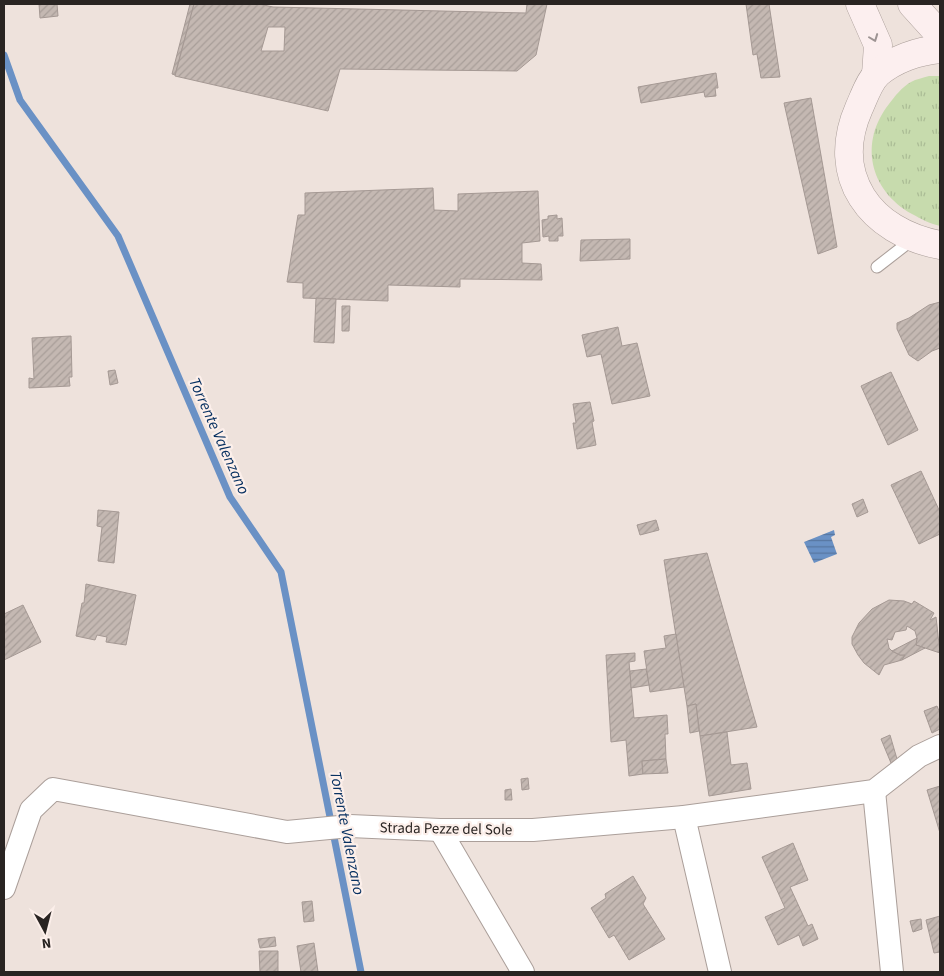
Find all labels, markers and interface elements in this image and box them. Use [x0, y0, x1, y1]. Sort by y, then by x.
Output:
one-way arrow [868, 33, 879, 42]
water label: Torrente Valenzano [183, 374, 255, 498]
water label: Torrente Valenzano [324, 769, 370, 897]
street label: Strada Pezze del Sole [380, 817, 512, 841]
north arrow [20, 906, 70, 956]
text: N [41, 932, 52, 953]

